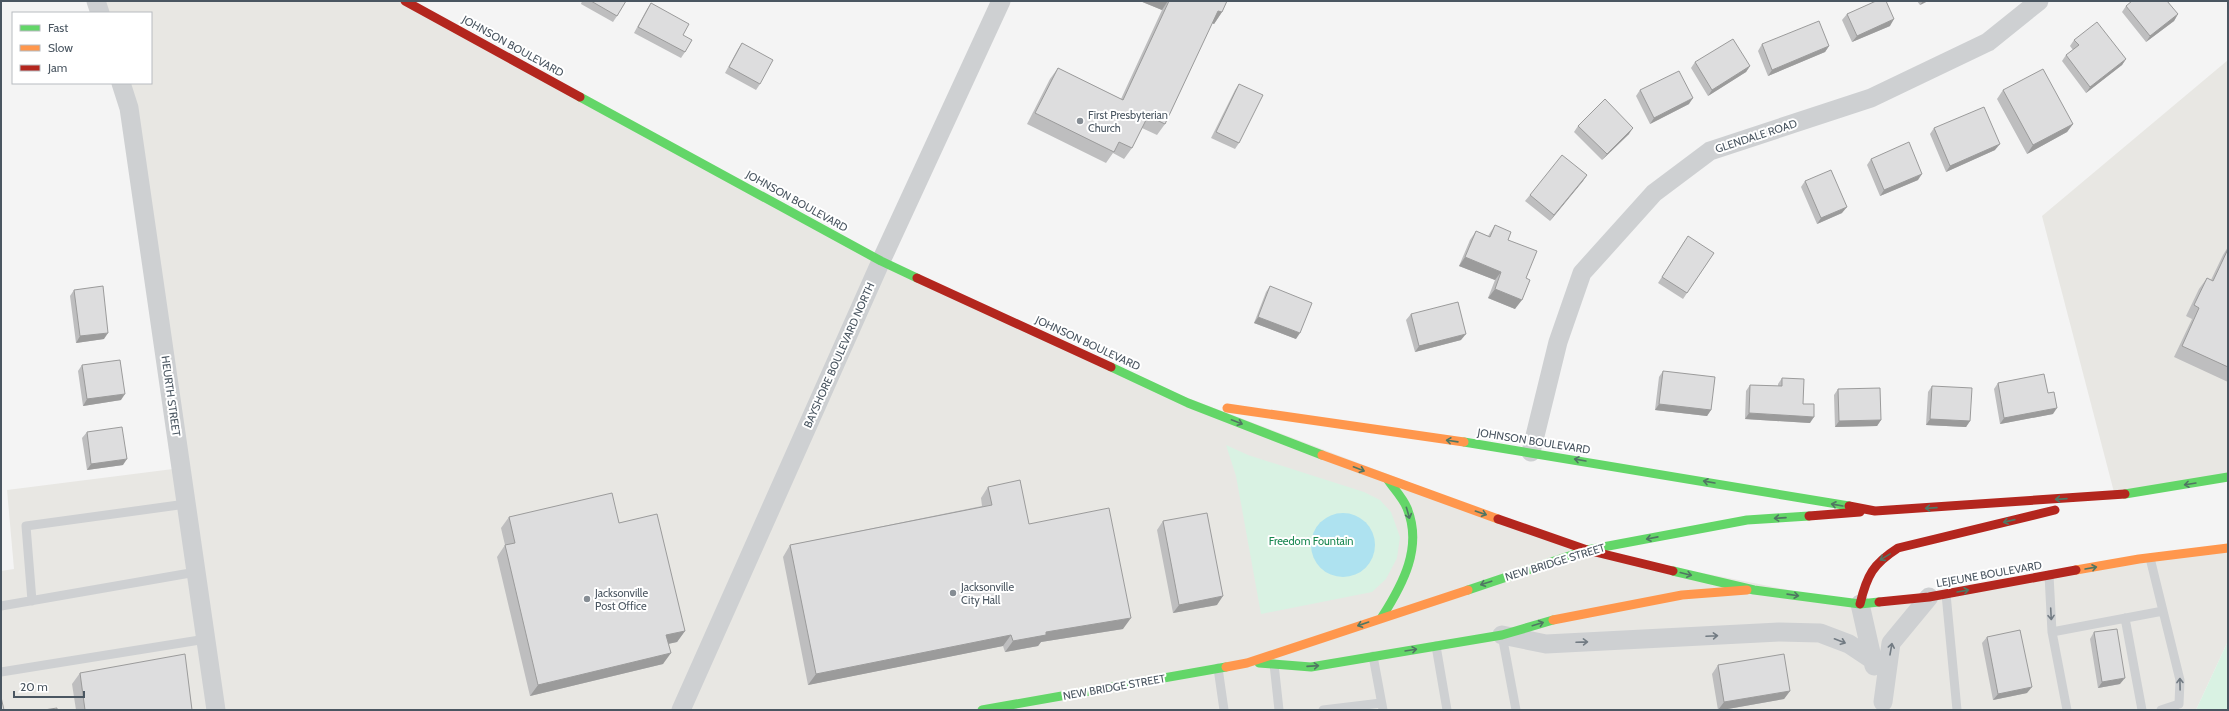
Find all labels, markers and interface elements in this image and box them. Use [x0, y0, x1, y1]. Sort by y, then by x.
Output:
legend [12, 12, 152, 84]
street label: JOHNSON BOULEVARD [459, 12, 566, 80]
text: Fast [48, 20, 68, 35]
text: Slow [48, 40, 73, 55]
text: Jam [47, 60, 67, 75]
place label: First Presbyterian Church [1088, 108, 1168, 135]
marker: First Presbyterian Church [1075, 116, 1085, 126]
street label: GLENDALE ROAD [1713, 116, 1799, 156]
street label: JOHNSON BOULEVARD [743, 167, 850, 235]
street label: BAYSHORE BOULEVARD NORTH [801, 280, 877, 430]
street label: JOHNSON BOULEVARD [1032, 312, 1143, 373]
street label: HEURTH STREET [158, 355, 184, 437]
one-way arrow [1231, 418, 1243, 426]
street label: JOHNSON BOULEVARD [1476, 425, 1591, 457]
one-way arrow [1446, 437, 1459, 445]
one-way arrow [1574, 456, 1587, 464]
one-way arrow [1352, 465, 1364, 473]
one-way arrow [1702, 478, 1715, 486]
one-way arrow [2183, 480, 2196, 488]
one-way arrow [2055, 496, 2068, 503]
one-way arrow [1831, 500, 1844, 508]
one-way arrow [1925, 504, 1938, 511]
one-way arrow [1405, 507, 1412, 520]
one-way arrow [1475, 509, 1487, 517]
one-way arrow [1774, 514, 1787, 521]
one-way arrow [2003, 518, 2016, 525]
park label: Freedom Fountain [1269, 534, 1353, 548]
one-way arrow [1646, 534, 1659, 542]
street label: NEW BRIDGE STREET [1503, 540, 1607, 584]
one-way arrow [1879, 553, 1891, 561]
street label: LEJEUNE BOULEVARD [1935, 558, 2043, 590]
one-way arrow [2084, 564, 2097, 572]
one-way arrow [1679, 570, 1692, 578]
place label: Jacksonville City Hall [960, 580, 1014, 607]
one-way arrow [1480, 580, 1493, 587]
place label: Jacksonville Post Office [594, 586, 648, 613]
one-way arrow [1956, 586, 1969, 594]
marker: Jacksonville City Hall [948, 588, 958, 598]
one-way arrow [1786, 591, 1799, 599]
marker: Jacksonville Post Office [582, 594, 592, 604]
one-way arrow [2048, 607, 2055, 620]
one-way arrow [1357, 620, 1369, 628]
one-way arrow [1532, 620, 1545, 627]
one-way arrow [1705, 632, 1718, 640]
one-way arrow [1834, 638, 1846, 646]
one-way arrow [1575, 639, 1588, 646]
one-way arrow [1887, 643, 1895, 656]
one-way arrow [1405, 646, 1418, 654]
one-way arrow [1306, 662, 1319, 669]
street label: NEW BRIDGE STREET [1062, 671, 1166, 703]
scale bar [14, 673, 84, 699]
one-way arrow [2176, 678, 2183, 691]
text: 20 m [20, 679, 48, 694]

